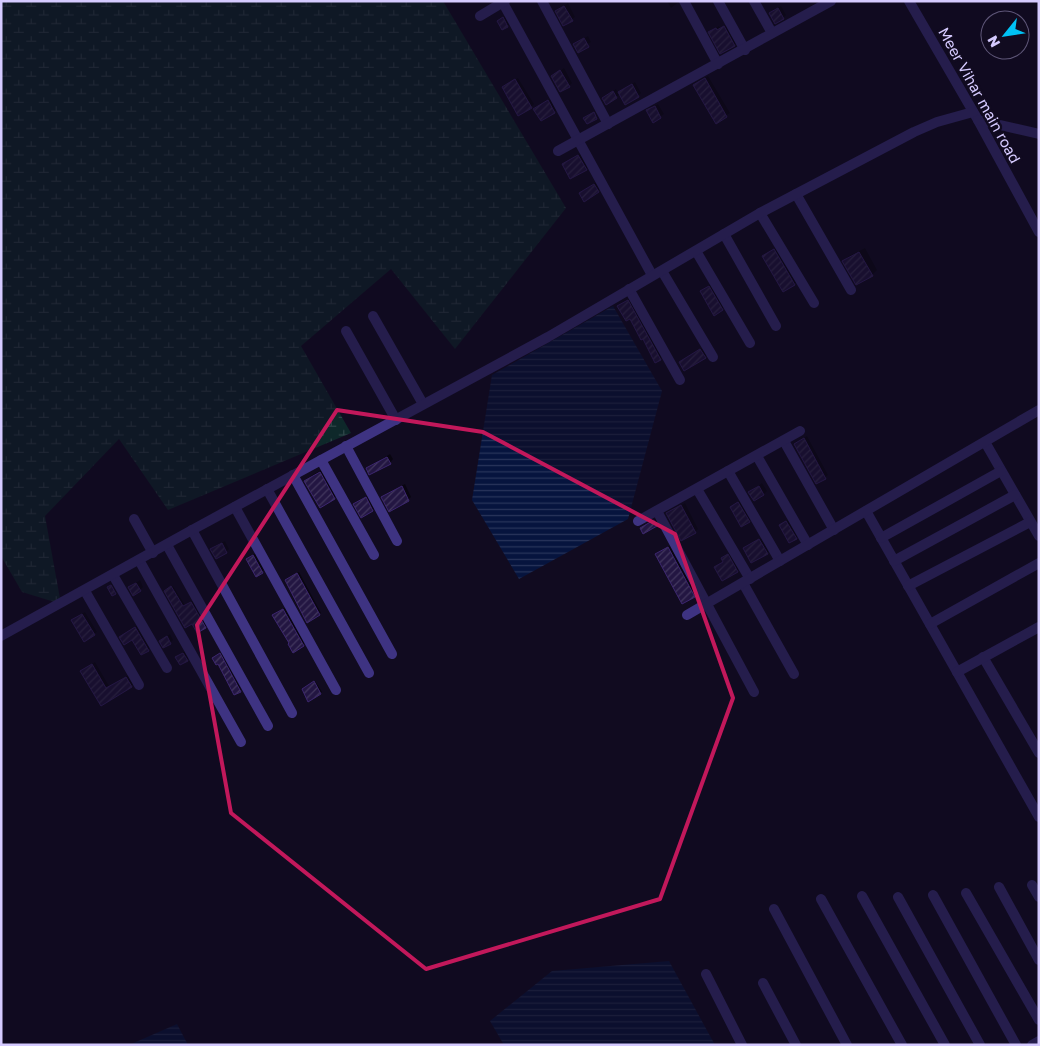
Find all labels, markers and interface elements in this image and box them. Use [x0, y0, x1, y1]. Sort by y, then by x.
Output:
north arrow [980, 10, 1030, 60]
street label: Meer Vihar main road [935, 24, 1025, 166]
text: N [983, 33, 1003, 51]

